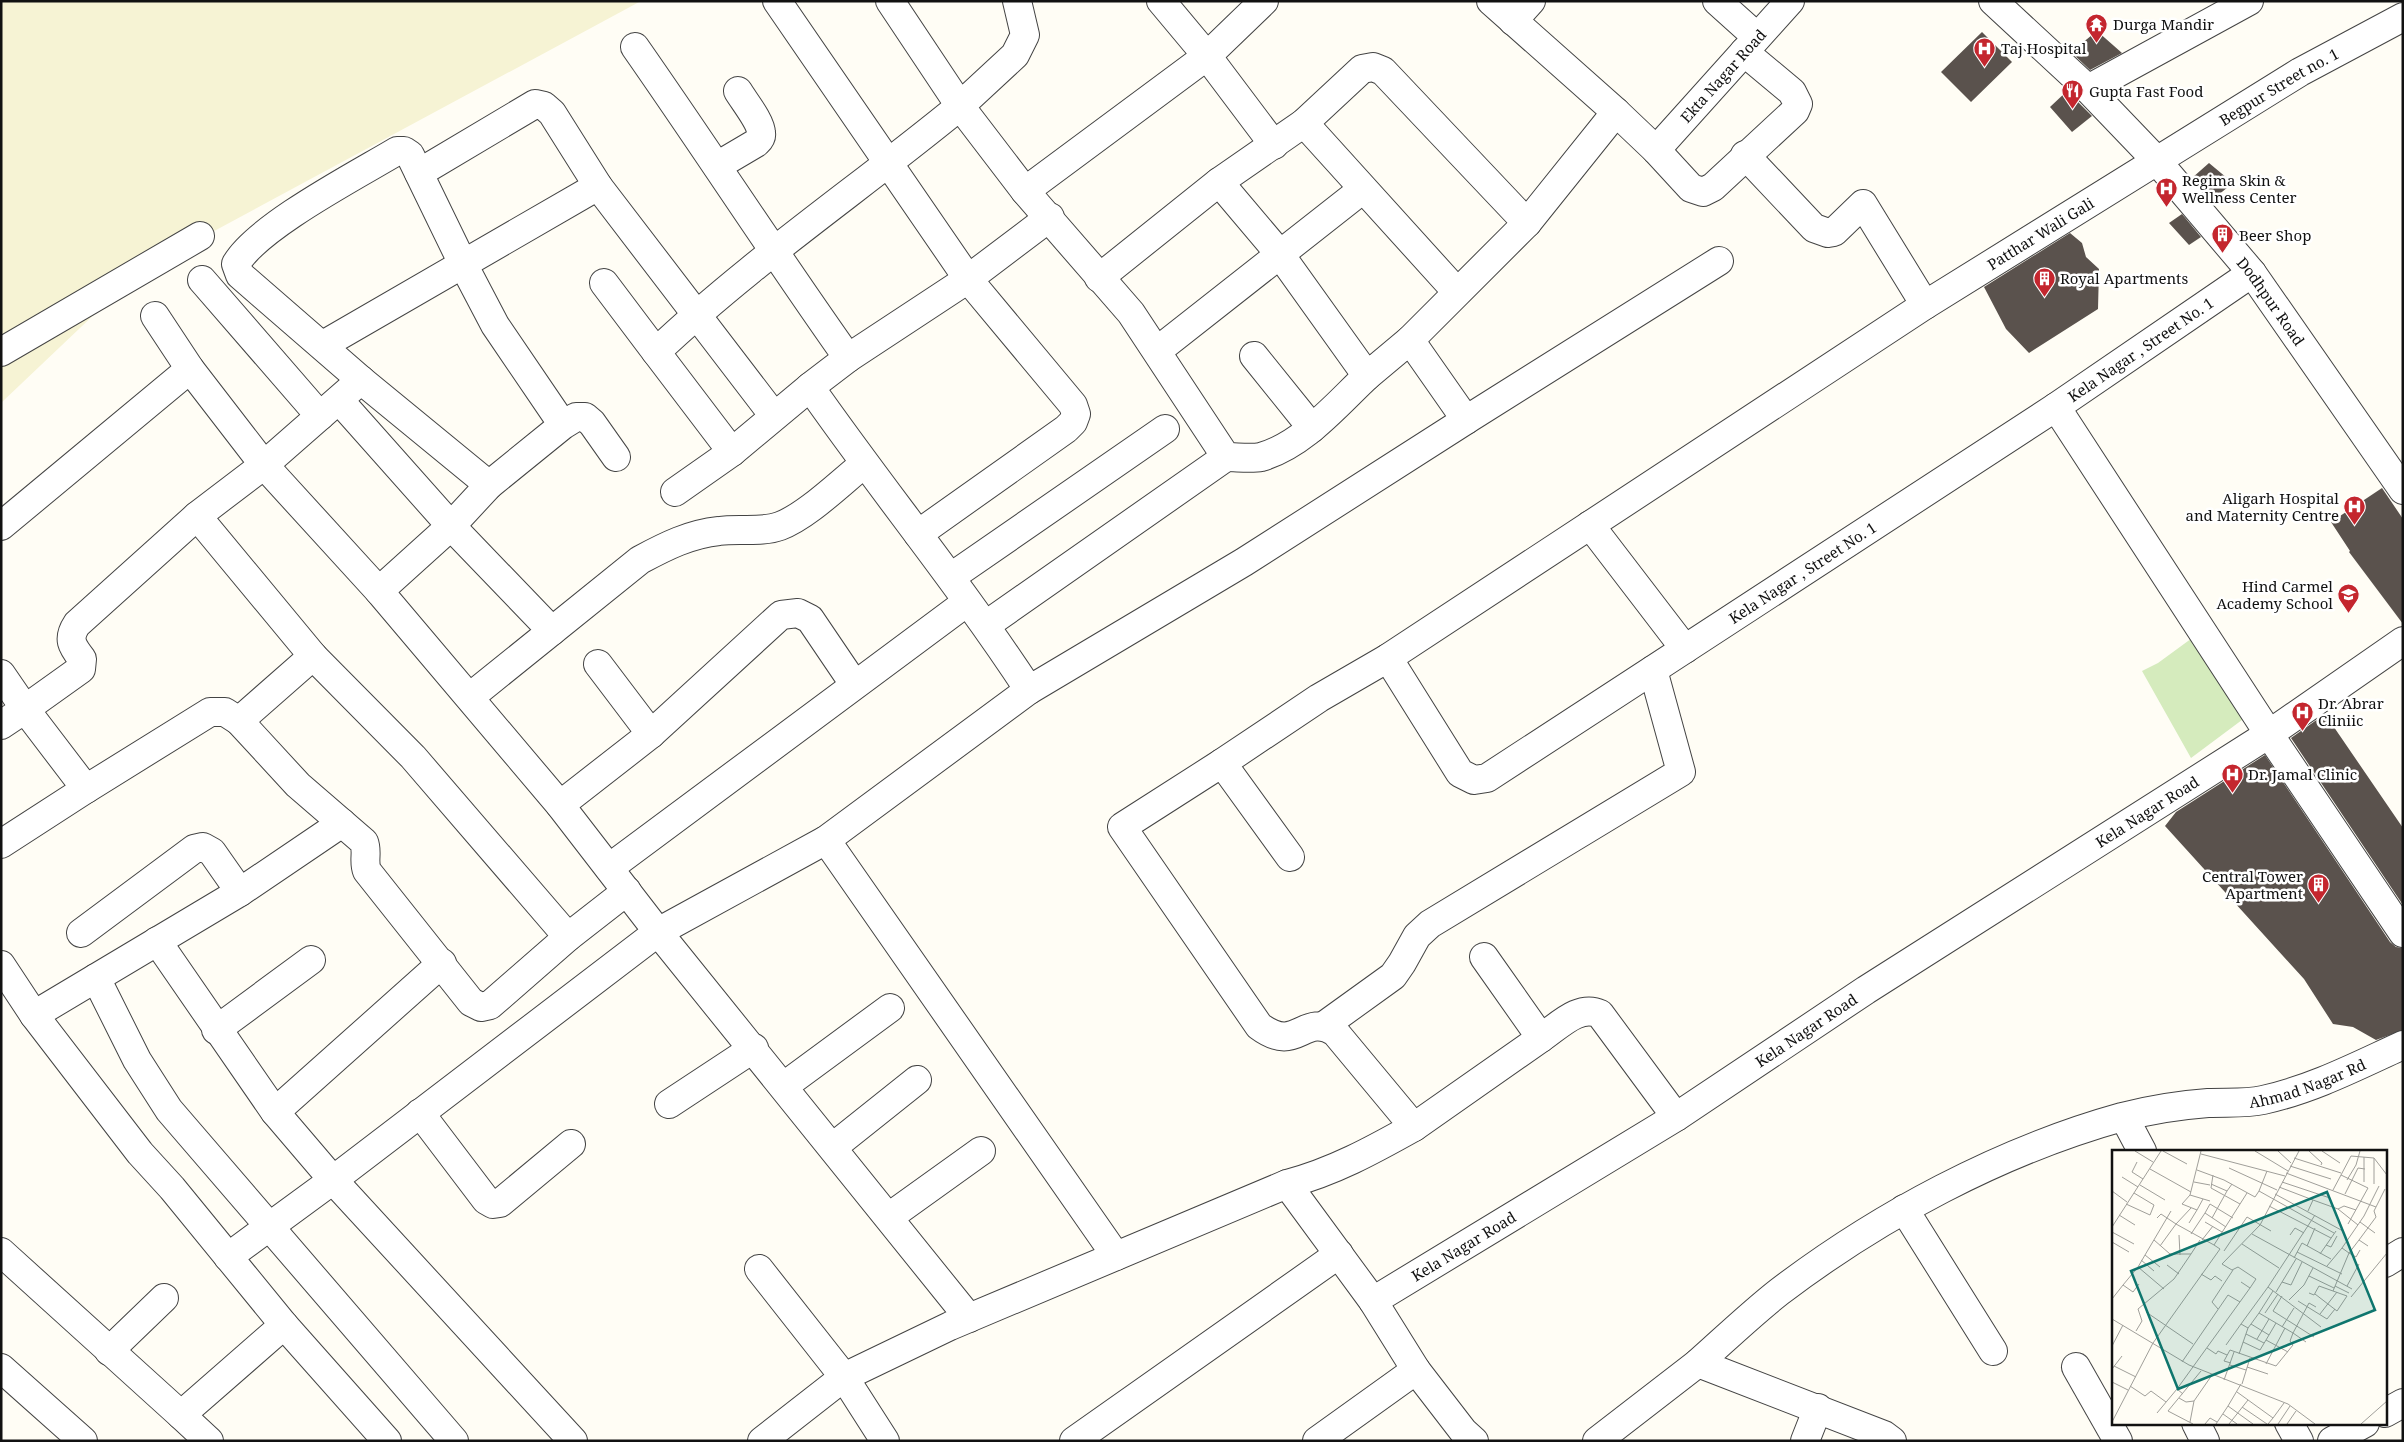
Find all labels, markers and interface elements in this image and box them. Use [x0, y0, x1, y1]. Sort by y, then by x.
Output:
temple icon: Durga Mandir [2085, 12, 2109, 43]
place label: Durga Mandir [2113, 14, 2214, 34]
street label: Ekta Nagar Road [1676, 25, 1770, 127]
hospital icon: Taj Hospital [1973, 36, 1997, 67]
place label: Taj Hospital [2001, 38, 2087, 58]
street label: Begpur Street no. 1 [2215, 43, 2342, 130]
restaurant icon: Gupta Fast Food [2061, 79, 2085, 110]
place label: Gupta Fast Food [2089, 81, 2203, 101]
place label: Regima Skin & Wellness Center [2182, 170, 2297, 207]
hospital icon: Regima Skin & Wellness Center [2154, 177, 2178, 208]
street label: Patthar Wali Gali [1983, 192, 2098, 274]
building icon: Beer Shop [2211, 223, 2235, 254]
place label: Beer Shop [2239, 225, 2311, 245]
street label: Dodhpur Road [2233, 253, 2309, 349]
building icon: Royal Apartments [2032, 266, 2056, 297]
place label: Royal Apartments [2060, 268, 2188, 288]
street label: Kela Nagar , Street No. 1 [2064, 292, 2217, 406]
place label: Aligarh Hospital and Maternity Centre [2185, 488, 2339, 525]
hospital icon: Aligarh Hospital and Maternity Centre [2343, 495, 2367, 526]
street label: Kela Nagar , Street No. 1 [1725, 517, 1880, 628]
place label: Hind Carmel Academy School [2216, 576, 2333, 613]
school or university icon: Hind Carmel Academy School [2337, 583, 2361, 614]
place label: Dr. Abrar Cliniic [2318, 693, 2384, 730]
hospital icon: Dr. Abrar Cliniic [2290, 700, 2314, 731]
hospital icon: Dr. Jamal Clinic [2220, 762, 2244, 793]
place label: Dr. Jamal Clinic [2248, 764, 2357, 784]
street label: Kela Nagar Road [2091, 771, 2202, 852]
place label: Central Tower Apartment [2202, 866, 2303, 903]
building icon: Central Tower Apartment [2307, 873, 2331, 904]
street label: Kela Nagar Road [1751, 989, 1861, 1071]
street label: Ahmad Nagar Rd [2248, 1054, 2369, 1112]
inset map [2112, 1150, 2386, 1424]
street label: Kela Nagar Road [1408, 1207, 1519, 1285]

